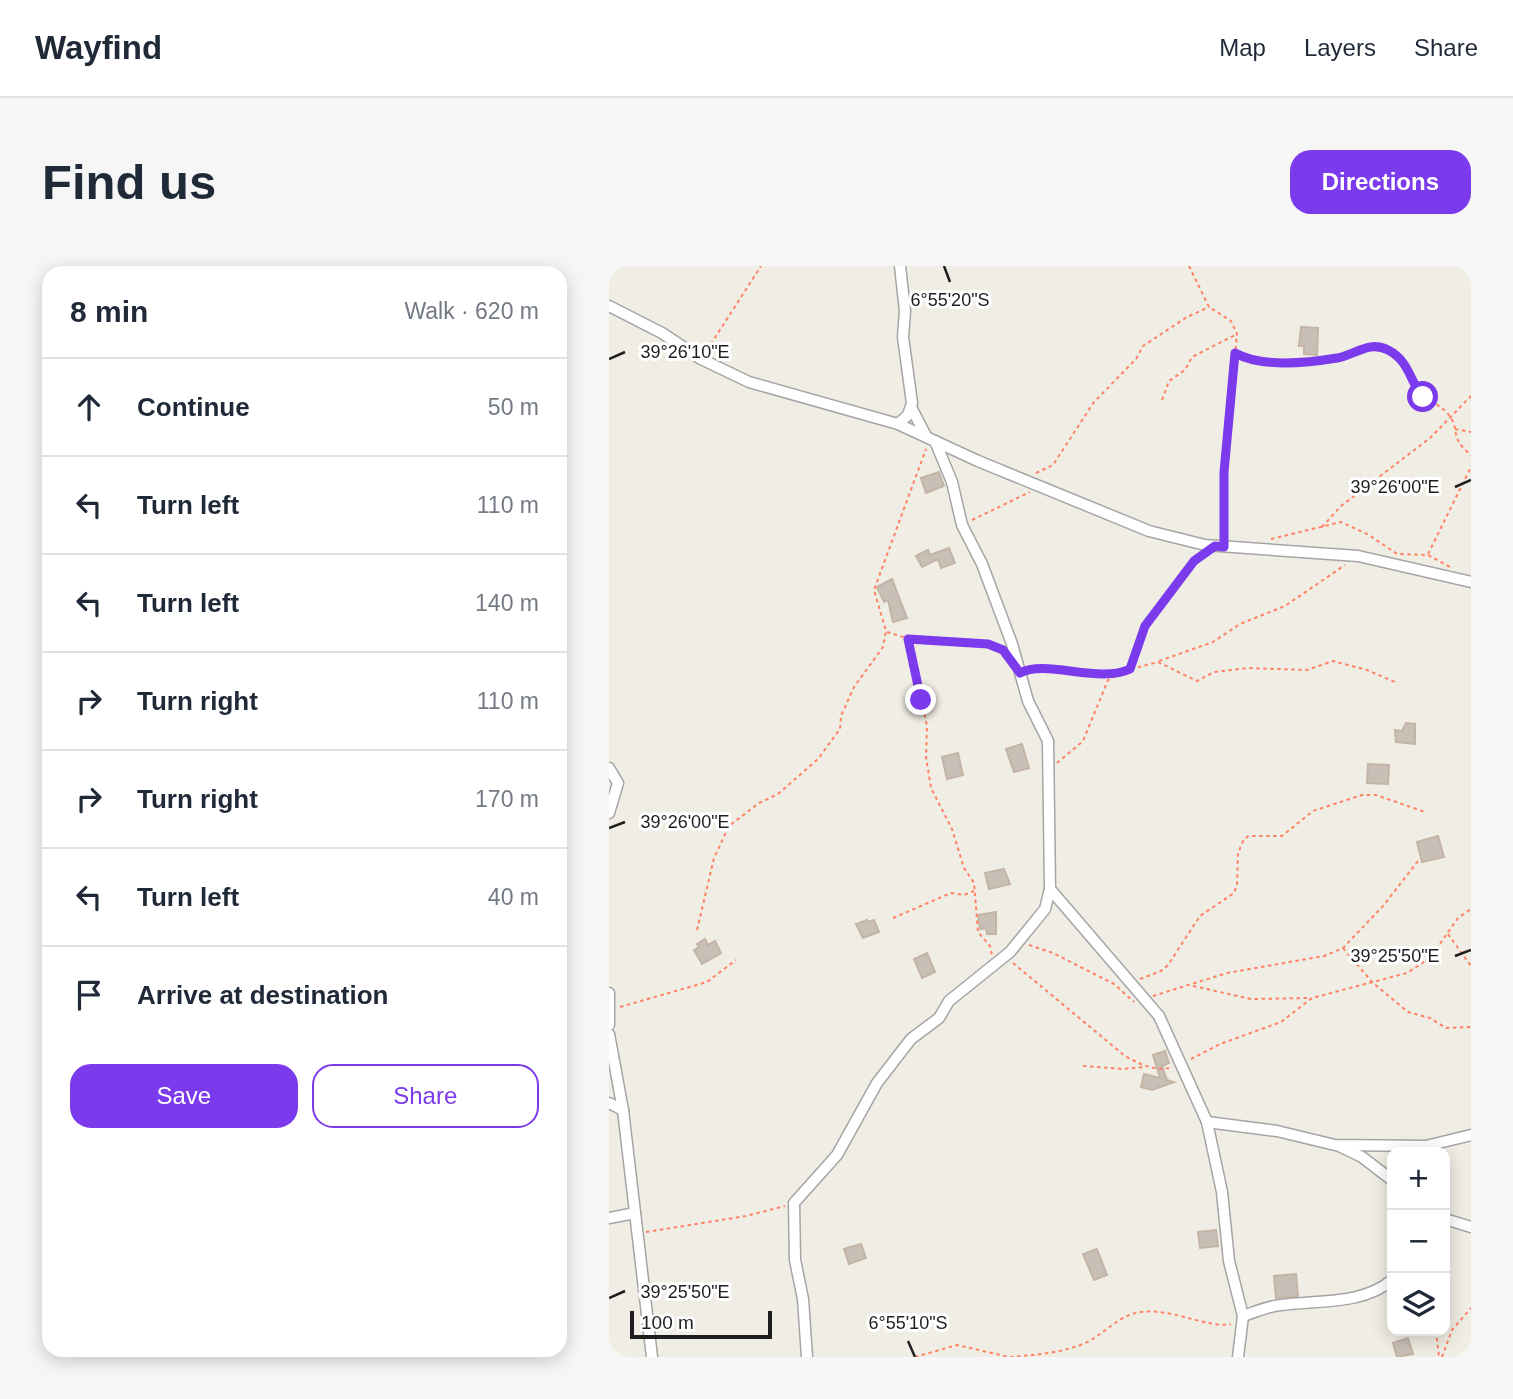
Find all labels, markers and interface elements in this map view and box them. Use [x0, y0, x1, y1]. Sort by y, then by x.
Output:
text: Wayfind [35, 29, 162, 66]
text: Map [1219, 34, 1266, 61]
text: Layers [1304, 34, 1376, 61]
text: Share [1414, 34, 1478, 61]
button: Directions [1290, 150, 1471, 214]
text: Find us [42, 155, 216, 209]
text: 6°55'20"S [910, 290, 990, 310]
text: 8 min [70, 295, 148, 328]
text: Walk · 620 m [404, 298, 539, 324]
text: 39°26'10"E [640, 342, 730, 362]
route start [1407, 381, 1438, 412]
icon: ahead [70, 388, 108, 426]
text: Continue [137, 392, 250, 422]
text: 50 m [488, 394, 539, 420]
text: 39°26'00"E [1350, 477, 1440, 497]
icon: left [70, 486, 108, 524]
text: Turn left [137, 490, 239, 520]
text: 110 m [477, 492, 539, 518]
icon: left [70, 584, 108, 622]
text: Turn left [137, 588, 239, 618]
text: 140 m [475, 590, 539, 616]
icon: right [70, 682, 108, 720]
route end [905, 684, 936, 715]
text: Turn right [137, 686, 258, 716]
text: 110 m [477, 688, 539, 714]
icon: right [70, 780, 108, 818]
text: Turn right [137, 784, 258, 814]
text: 170 m [475, 786, 539, 812]
text: 39°26'00"E [640, 812, 730, 832]
icon: left [70, 878, 108, 916]
text: Turn left [137, 882, 239, 912]
text: 40 m [488, 884, 539, 910]
text: 39°25'50"E [1350, 946, 1440, 966]
icon: arrive [70, 976, 108, 1014]
text: Arrive at destination [137, 980, 388, 1010]
button: Save [70, 1064, 298, 1128]
button: Share [312, 1064, 539, 1128]
map controls [1387, 1147, 1450, 1336]
button: + [1387, 1147, 1450, 1210]
button: − [1387, 1210, 1450, 1273]
button: layers [1387, 1273, 1450, 1336]
text: 39°25'50"E [640, 1282, 730, 1302]
scale bar [630, 1308, 772, 1340]
text: 100 m [641, 1312, 694, 1333]
text: 6°55'10"S [868, 1313, 948, 1333]

